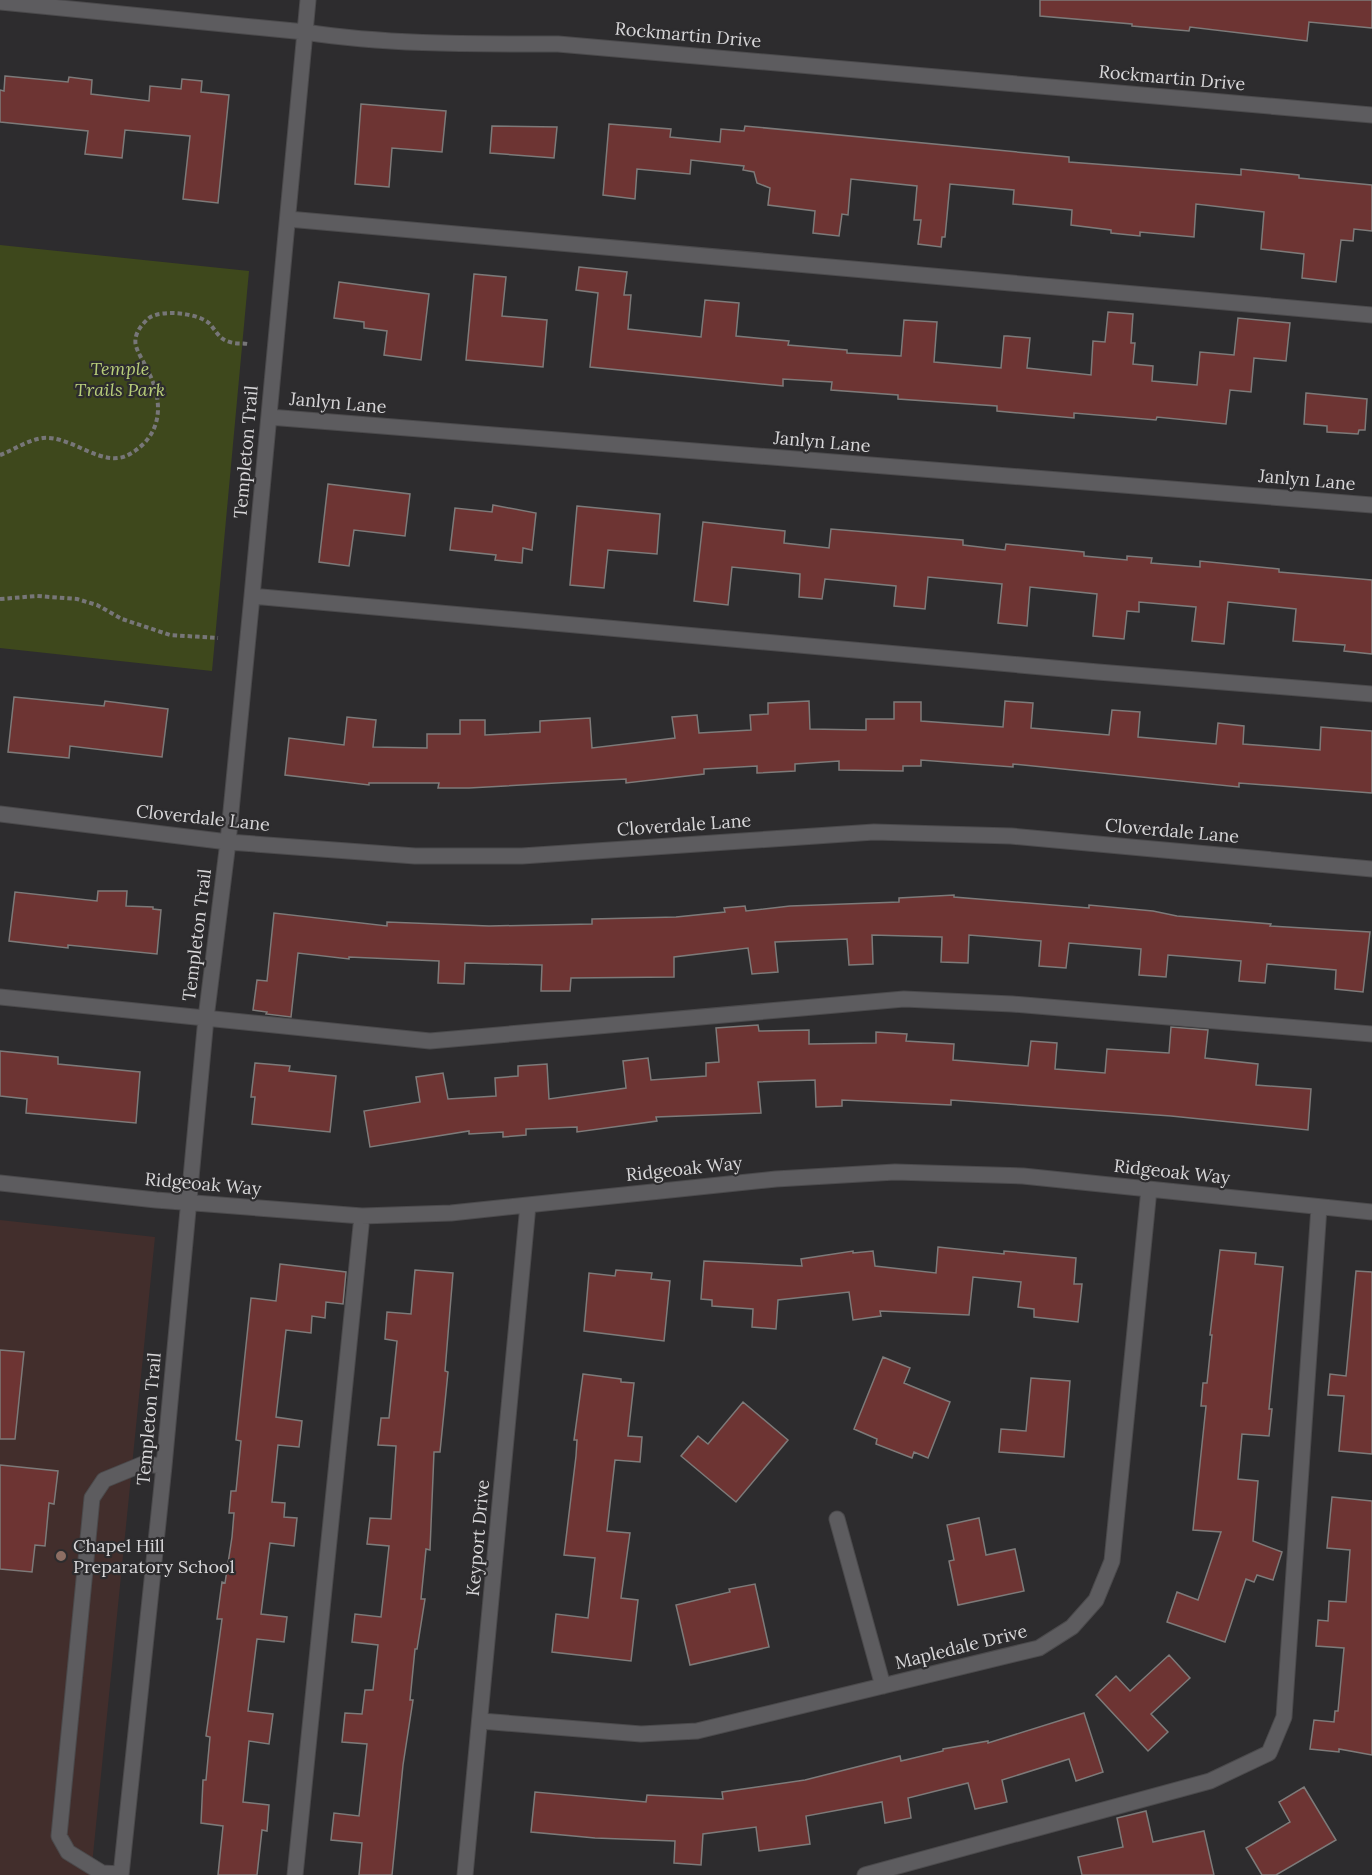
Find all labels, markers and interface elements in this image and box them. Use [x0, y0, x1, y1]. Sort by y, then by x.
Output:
street label: Rockmartin Drive [614, 17, 762, 52]
street label: Rockmartin Drive [1098, 60, 1246, 95]
park label: Temple Trails Park [75, 357, 165, 401]
street label: Templeton Trail [228, 385, 263, 519]
street label: Janlyn Lane [288, 387, 388, 418]
street label: Janlyn Lane [772, 426, 872, 457]
street label: Janlyn Lane [1257, 464, 1357, 495]
street label: Cloverdale Lane [135, 799, 271, 836]
street label: Cloverdale Lane [616, 808, 752, 841]
street label: Cloverdale Lane [1104, 813, 1240, 848]
street label: Templeton Trail [177, 867, 216, 1002]
street label: Ridgeoak Way [625, 1151, 744, 1186]
street label: Ridgeoak Way [1113, 1154, 1232, 1189]
street label: Ridgeoak Way [144, 1167, 263, 1200]
street label: Templeton Trail [131, 1352, 166, 1486]
street label: Keyport Drive [461, 1478, 494, 1597]
place label: Chapel Hill Preparatory School [73, 1534, 235, 1578]
marker: Chapel Hill Preparatory School [54, 1549, 68, 1563]
street label: Mapledale Drive [892, 1619, 1030, 1674]

